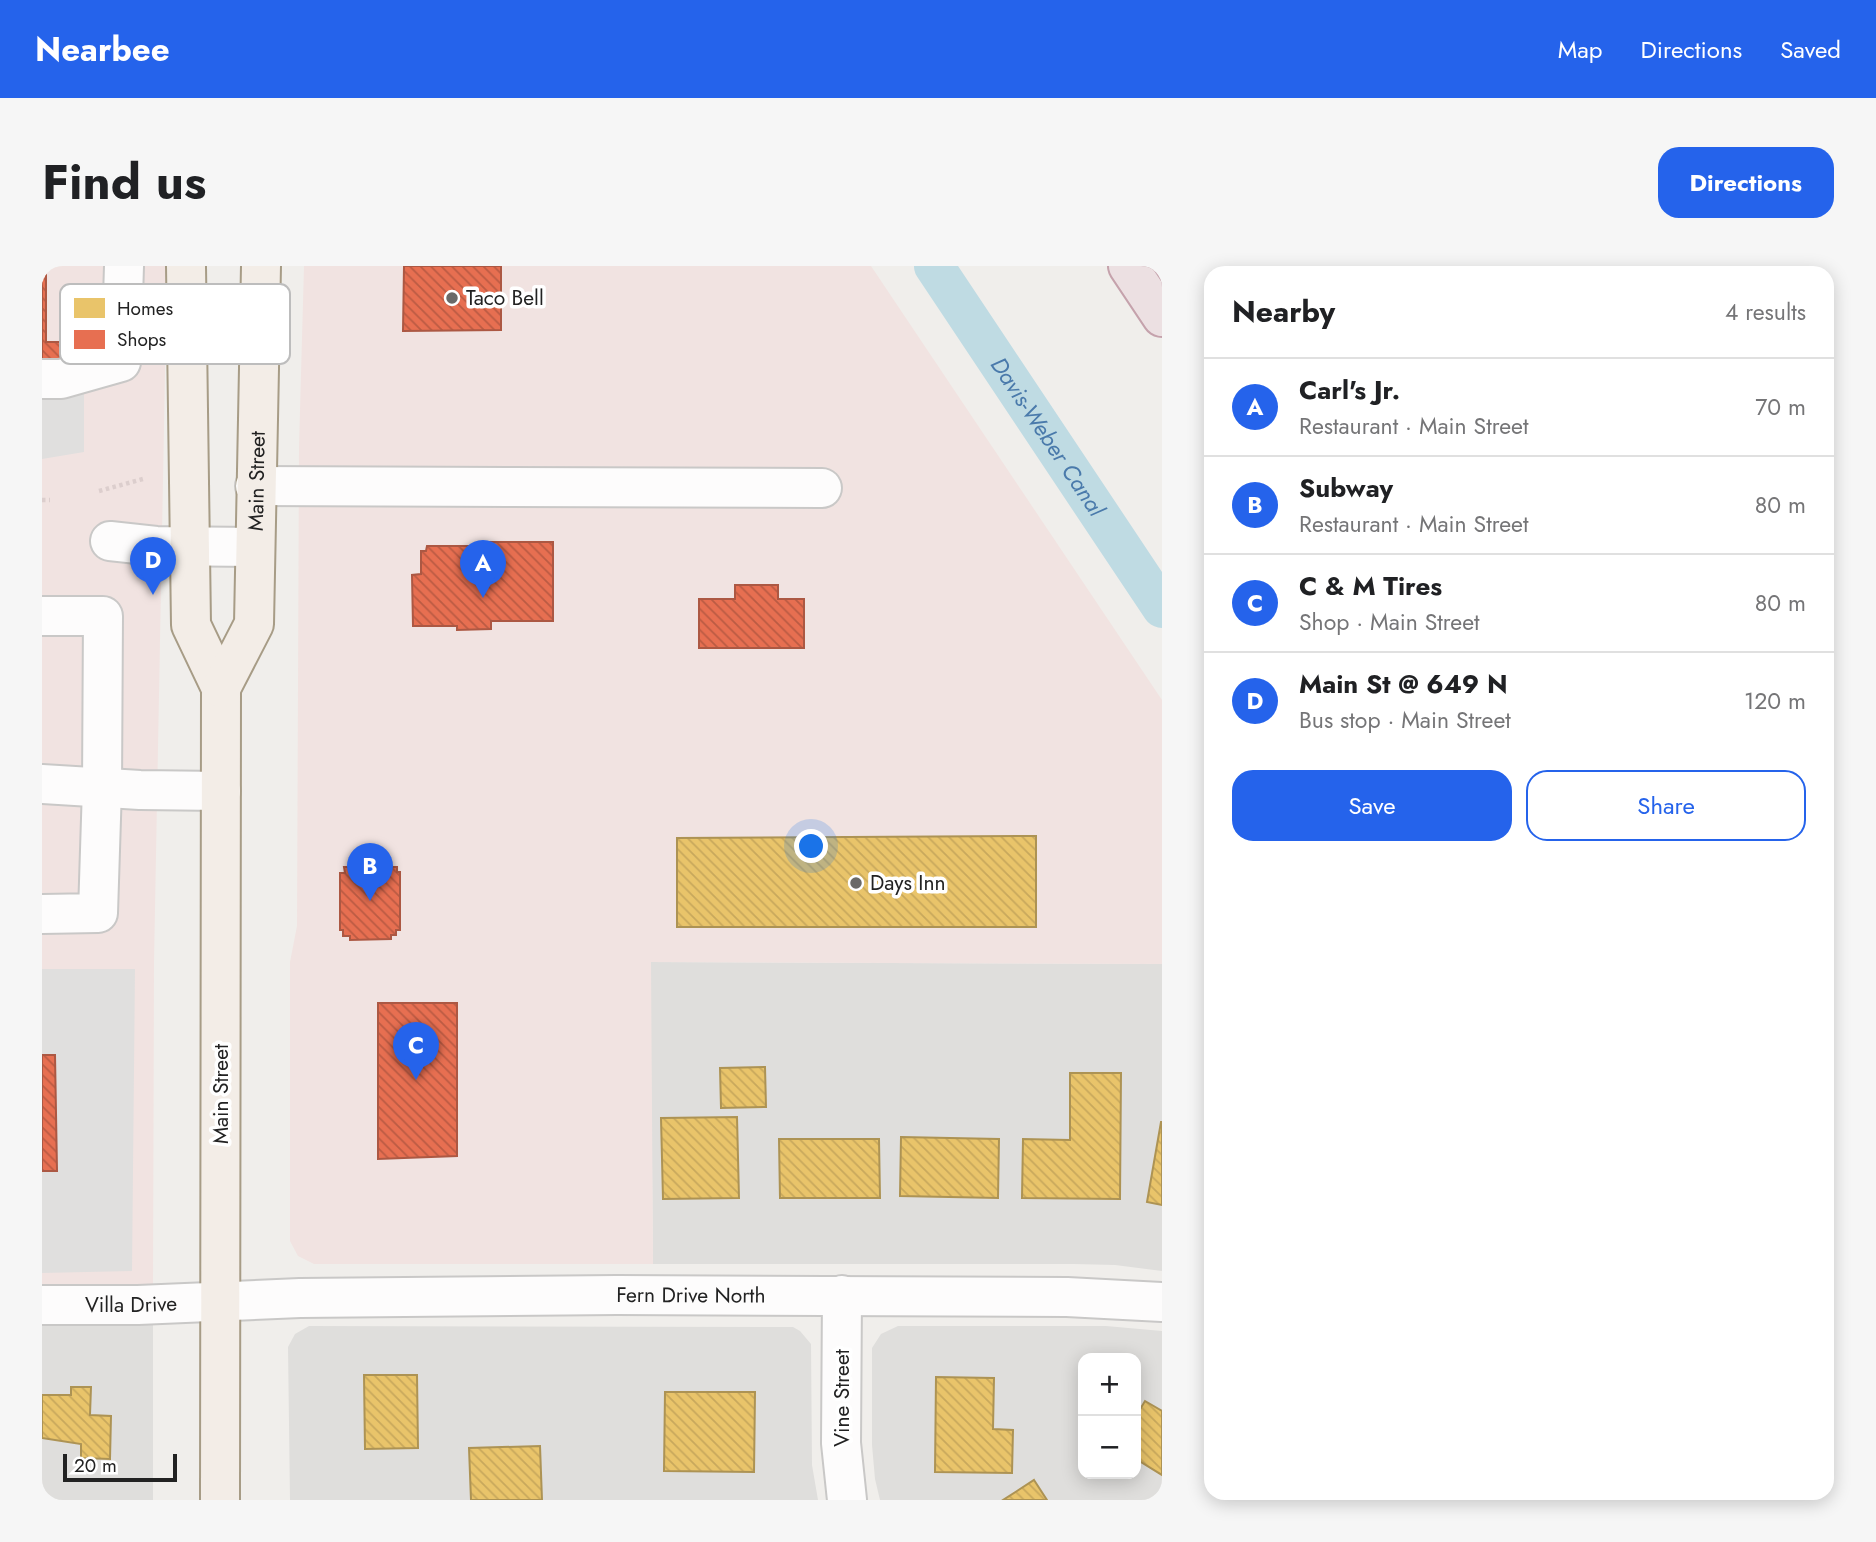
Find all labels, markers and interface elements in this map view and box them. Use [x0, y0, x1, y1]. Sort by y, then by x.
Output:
text: Nearbee [35, 26, 170, 73]
text: Map [1558, 32, 1603, 67]
text: Directions [1641, 32, 1742, 67]
text: Saved [1780, 32, 1841, 67]
text: Find us [42, 147, 206, 217]
button: Directions [1658, 147, 1834, 218]
place label: Taco Bell [466, 283, 544, 313]
legend [60, 284, 290, 364]
marker: Taco Bell [444, 290, 460, 306]
text: Nearby [1232, 290, 1335, 333]
text: Homes [117, 295, 174, 322]
text: 4 results [1725, 295, 1806, 329]
text: Shops [117, 326, 167, 353]
water label: Davis-Weber Canal [982, 350, 1114, 524]
text: Carl's Jr. [1299, 371, 1400, 409]
text: A [1247, 390, 1263, 424]
text: 70 m [1755, 390, 1806, 424]
text: Restaurant · Main Street [1299, 409, 1528, 443]
street label: Main Street [241, 431, 273, 531]
text: Subway [1299, 469, 1393, 507]
text: B [1247, 488, 1263, 522]
text: 80 m [1755, 488, 1806, 522]
text: Restaurant · Main Street [1299, 507, 1528, 541]
pin: D [130, 537, 176, 595]
pin: A [460, 540, 506, 598]
text: C & M Tires [1299, 567, 1442, 605]
text: C [1247, 586, 1263, 620]
text: 80 m [1755, 586, 1806, 620]
text: Shop · Main Street [1299, 605, 1480, 639]
text: Main St @ 649 N [1299, 665, 1508, 703]
text: D [1247, 684, 1263, 718]
text: 120 m [1744, 684, 1806, 718]
text: Bus stop · Main Street [1299, 703, 1511, 737]
button: Save [1232, 770, 1512, 841]
button: Share [1526, 770, 1806, 841]
your location [794, 829, 828, 863]
pin: B [347, 843, 393, 901]
place label: Days Inn [870, 868, 945, 898]
marker: Days Inn [848, 875, 864, 891]
pin: C [393, 1022, 439, 1080]
street label: Main Street [206, 1044, 236, 1144]
street label: Fern Drive North [616, 1280, 766, 1311]
street label: Villa Drive [85, 1288, 178, 1320]
street label: Vine Street [827, 1349, 857, 1447]
map controls [1078, 1353, 1141, 1479]
button: + [1078, 1353, 1141, 1416]
button: − [1078, 1416, 1141, 1479]
scale bar [63, 1451, 177, 1483]
text: 20 m [74, 1452, 117, 1479]

